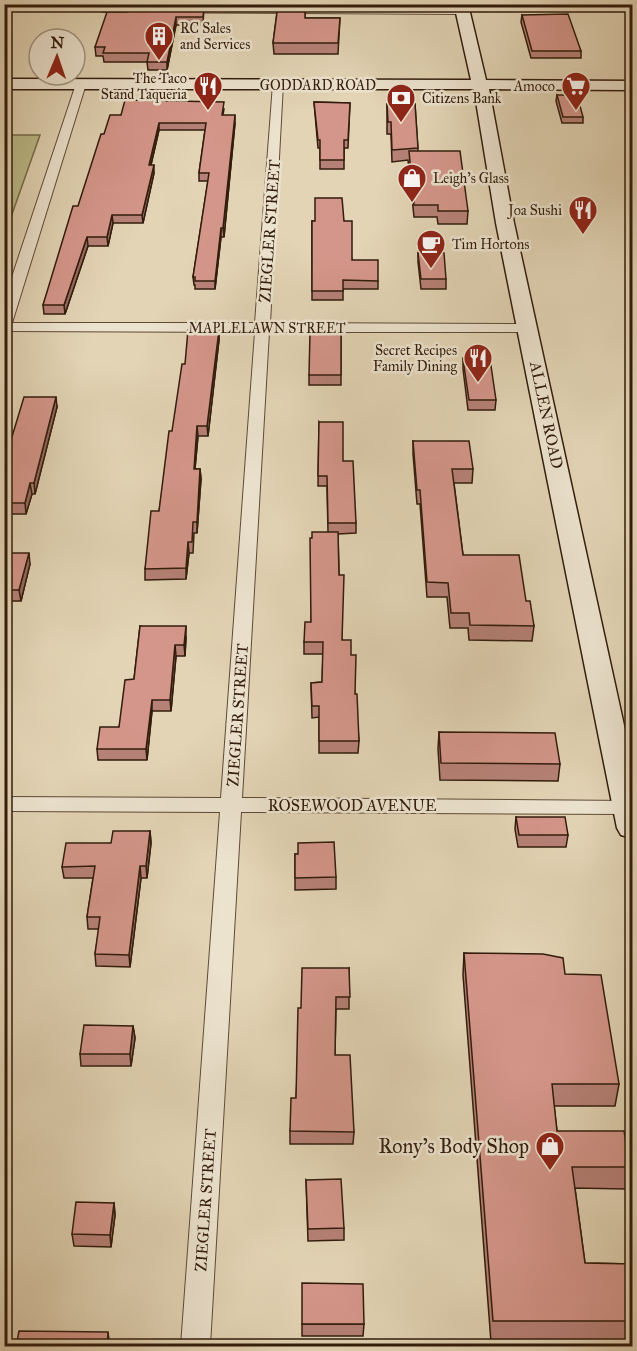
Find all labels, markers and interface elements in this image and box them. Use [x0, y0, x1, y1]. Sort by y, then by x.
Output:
building icon: RC Sales and Services [143, 20, 175, 62]
place label: RC Sales and Services [180, 20, 250, 53]
north arrow [27, 27, 87, 87]
text: N [50, 33, 65, 52]
place label: The Taco Stand Taqueria [101, 70, 187, 104]
restaurant icon: The Taco Stand Taqueria [192, 70, 224, 112]
supermarket icon: Amoco [560, 70, 592, 112]
street label: GODDARD ROAD [260, 77, 376, 94]
place label: Amoco [513, 78, 555, 95]
bank icon: Citizens Bank [385, 82, 417, 124]
place label: Citizens Bank [422, 90, 502, 107]
street label: ZIEGLER STREET [255, 159, 284, 303]
shop icon: Leigh's Glass [396, 162, 428, 204]
place label: Leigh's Glass [433, 170, 509, 187]
restaurant icon: Joa Sushi [567, 194, 599, 236]
place label: Joa Sushi [506, 202, 562, 220]
cafe icon: Tim Hortons [415, 228, 447, 270]
place label: Tim Hortons [452, 236, 529, 253]
street label: MAPLELAWN STREET [188, 320, 346, 337]
place label: Secret Recipes Family Dining [373, 342, 457, 375]
restaurant icon: Secret Recipes Family Dining [462, 342, 494, 384]
street label: ALLEN ROAD [526, 359, 567, 470]
street label: ZIEGLER STREET [223, 643, 252, 787]
street label: ROSEWOOD AVENUE [268, 796, 436, 815]
street label: ZIEGLER STREET [191, 1128, 220, 1272]
shop icon: Rony's Body Shop [534, 1130, 566, 1172]
place label: Rony's Body Shop [378, 1134, 529, 1158]

